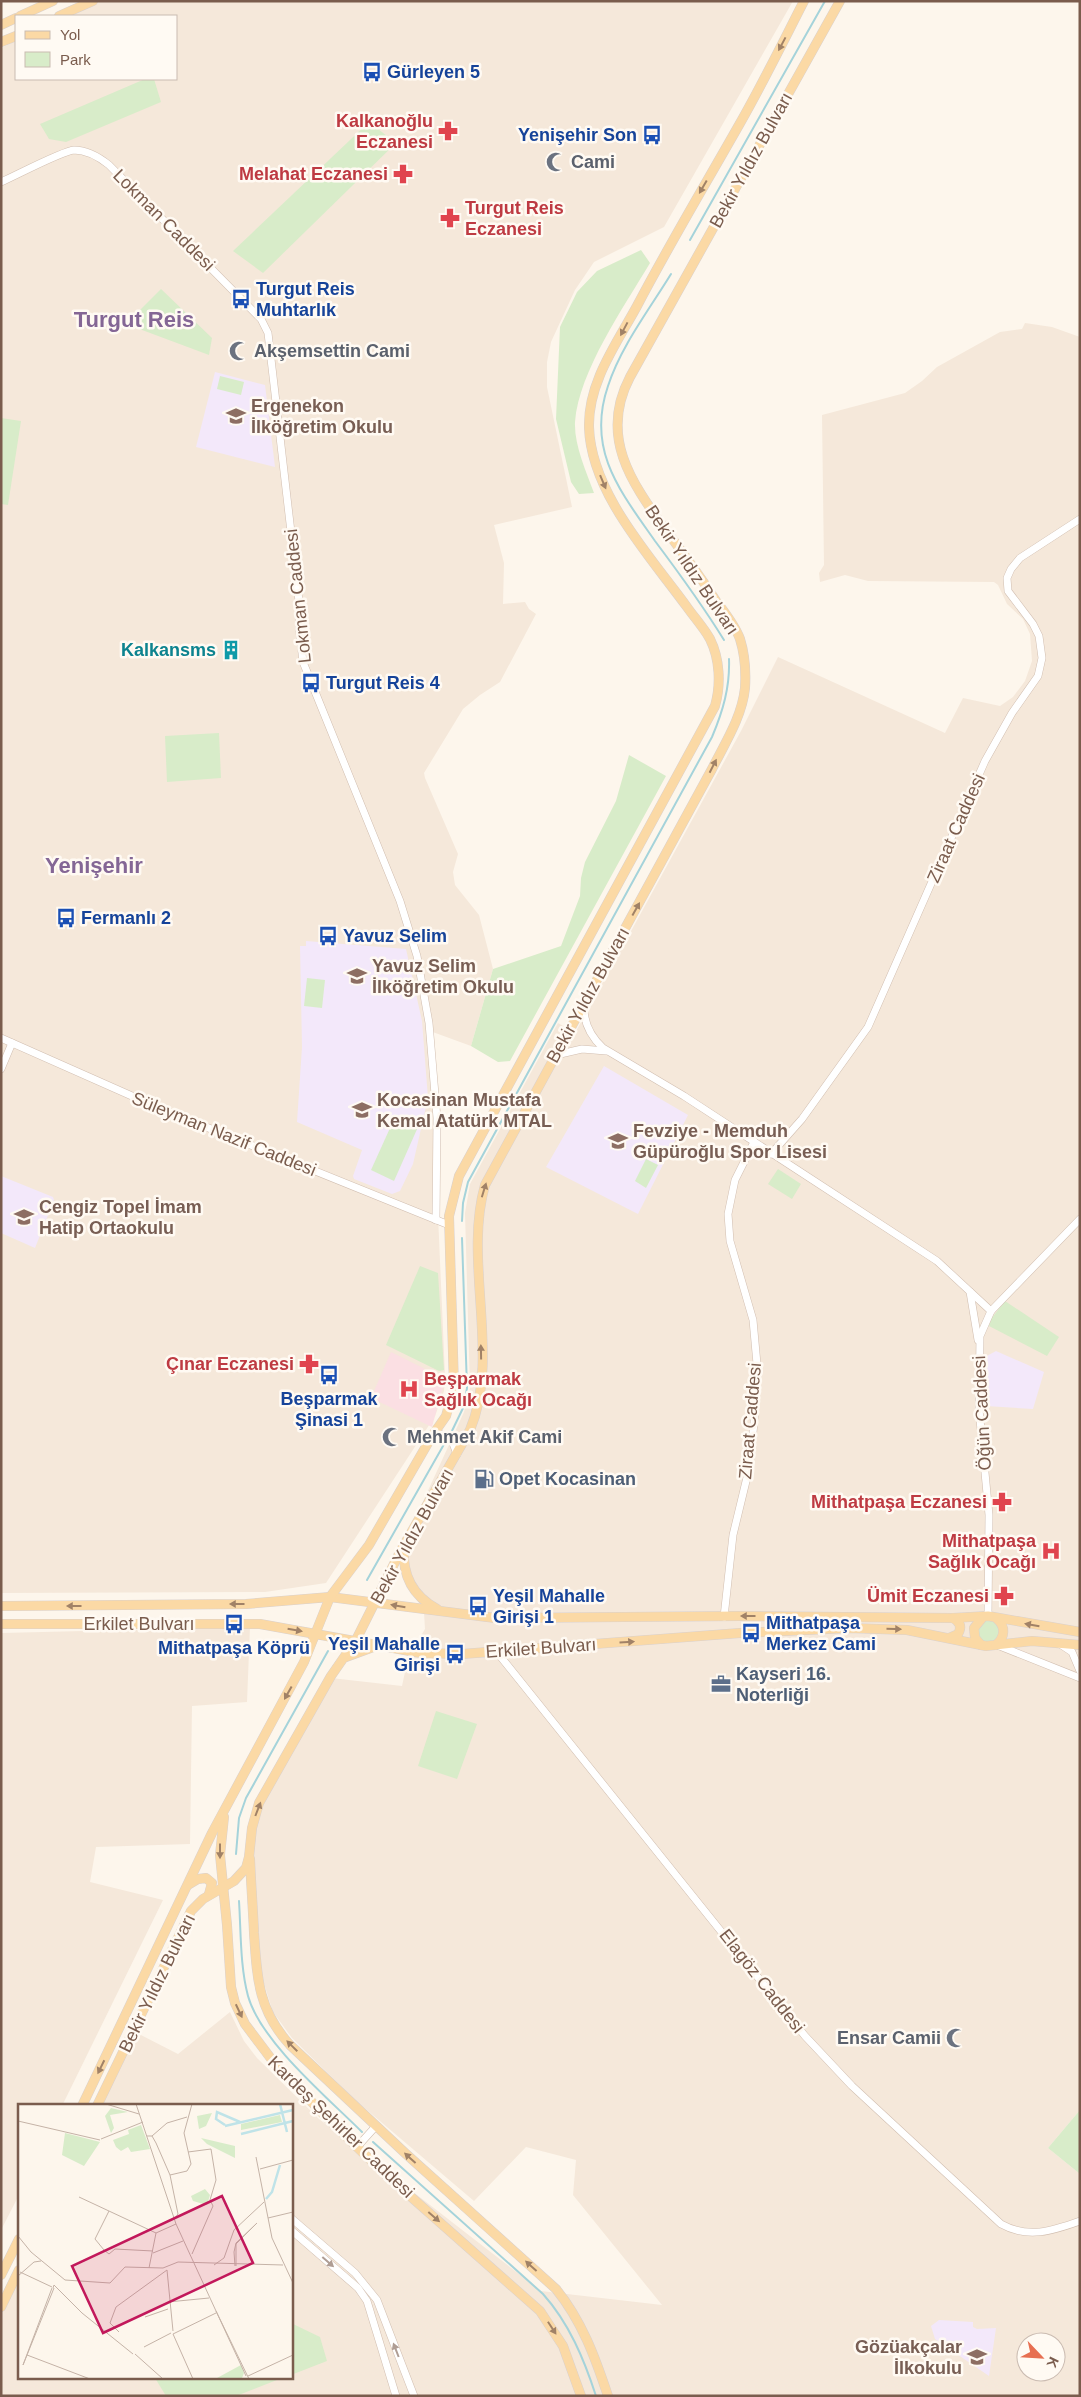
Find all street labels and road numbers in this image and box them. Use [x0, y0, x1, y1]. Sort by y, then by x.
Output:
street label: Bekir Yıldız Bulvarı [705, 89, 797, 231]
street label: Lokman Caddesi [109, 165, 219, 275]
street label: Bekir Yıldız Bulvarı [641, 502, 743, 638]
street label: Lokman Caddesi [281, 528, 315, 664]
street label: Ziraat Caddesi [923, 770, 989, 886]
street label: Bekir Yıldız Bulvarı [542, 924, 634, 1066]
street label: Süleyman Nazif Caddesi [129, 1088, 319, 1180]
street label: Öğün Caddesi [969, 1355, 995, 1471]
street label: Ziraat Caddesi [735, 1362, 765, 1480]
street label: Bekir Yıldız Bulvarı [366, 1465, 458, 1607]
street label: Erkilet Bulvarı [83, 1614, 195, 1634]
street label: Erkilet Bulvarı [485, 1634, 597, 1662]
street label: Bekir Yıldız Bulvarı [115, 1910, 199, 2056]
street label: Elagöz Caddesi [715, 1925, 809, 2037]
street label: Kardeş Şehirler Caddesi [264, 2052, 418, 2202]

